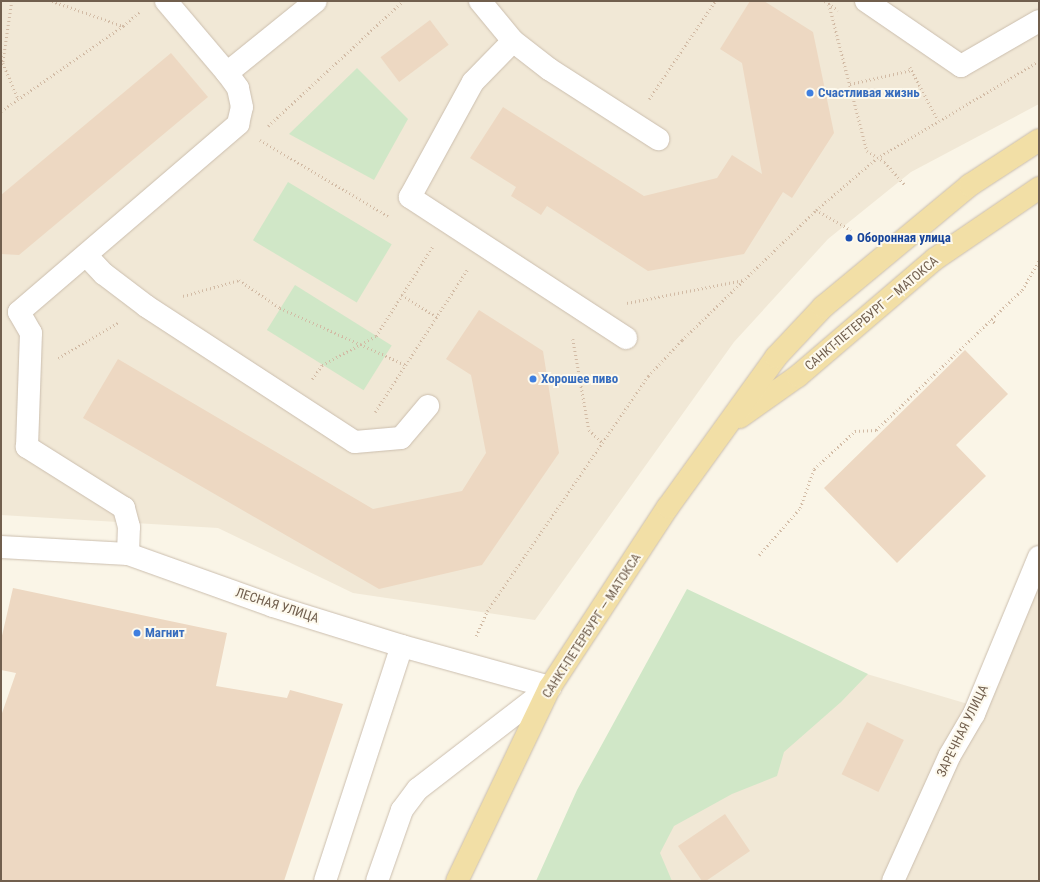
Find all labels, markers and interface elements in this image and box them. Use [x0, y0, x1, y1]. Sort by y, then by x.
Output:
place label: Счастливая жизнь [818, 85, 920, 101]
marker: Счастливая жизнь [805, 88, 815, 98]
place label: Оборонная улица [857, 230, 951, 246]
marker: Оборонная улица [844, 233, 854, 243]
street label: САНКТ-ПЕТЕРБУРГ — МАТОКСА [802, 254, 942, 374]
place label: Хорошее пиво [541, 371, 618, 387]
marker: Хорошее пиво [528, 374, 538, 384]
street label: САНКТ-ПЕТЕРБУРГ — МАТОКСА [539, 551, 645, 701]
street label: ЛЕСНАЯ УЛИЦА [233, 585, 321, 627]
place label: Магнит [145, 625, 185, 641]
marker: Магнит [132, 628, 142, 638]
street label: ЗАРЕЧНАЯ УЛИЦА [934, 682, 992, 780]

